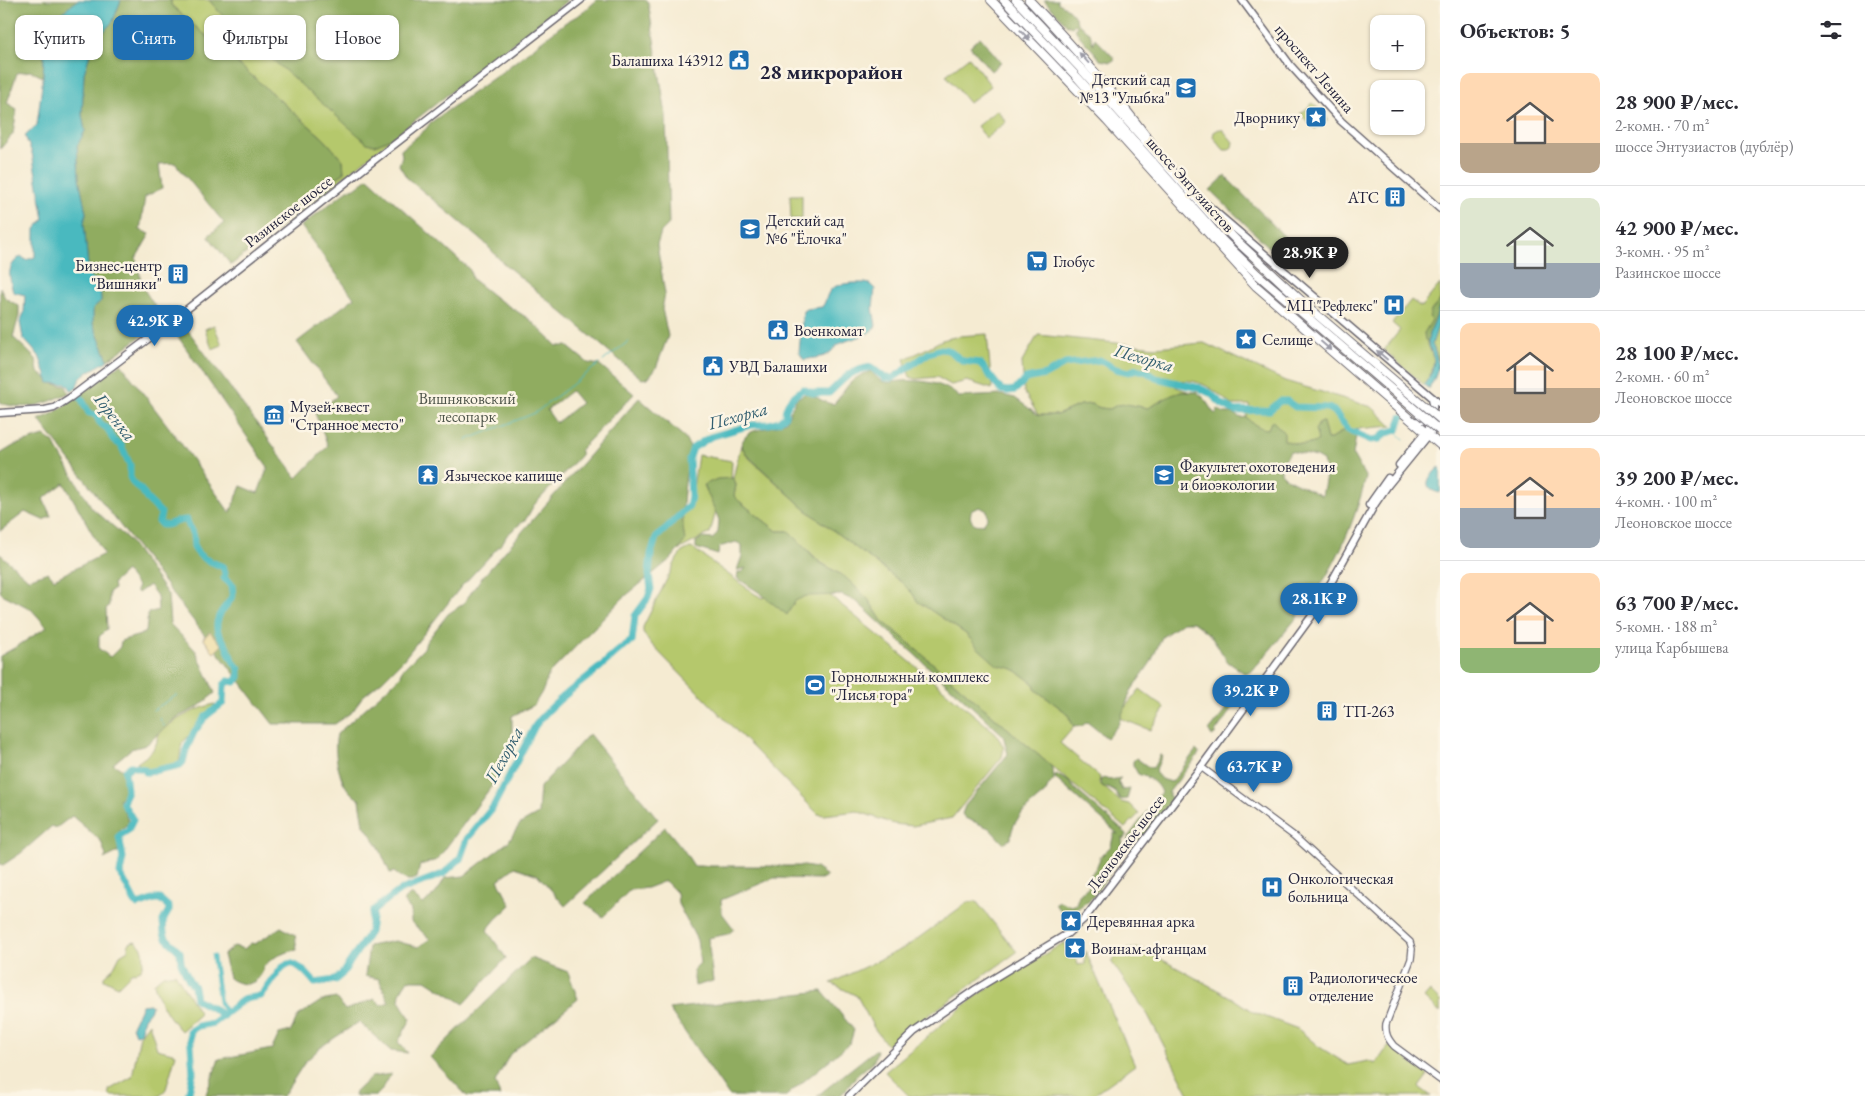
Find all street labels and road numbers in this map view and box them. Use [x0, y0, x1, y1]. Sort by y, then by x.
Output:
street label: проспект Ленина [1270, 19, 1359, 118]
street label: шоссе Энтузиастов [1142, 132, 1239, 237]
street label: Разинское шоссе [240, 171, 336, 252]
street label: Леоновское шоссе [1082, 790, 1169, 896]

